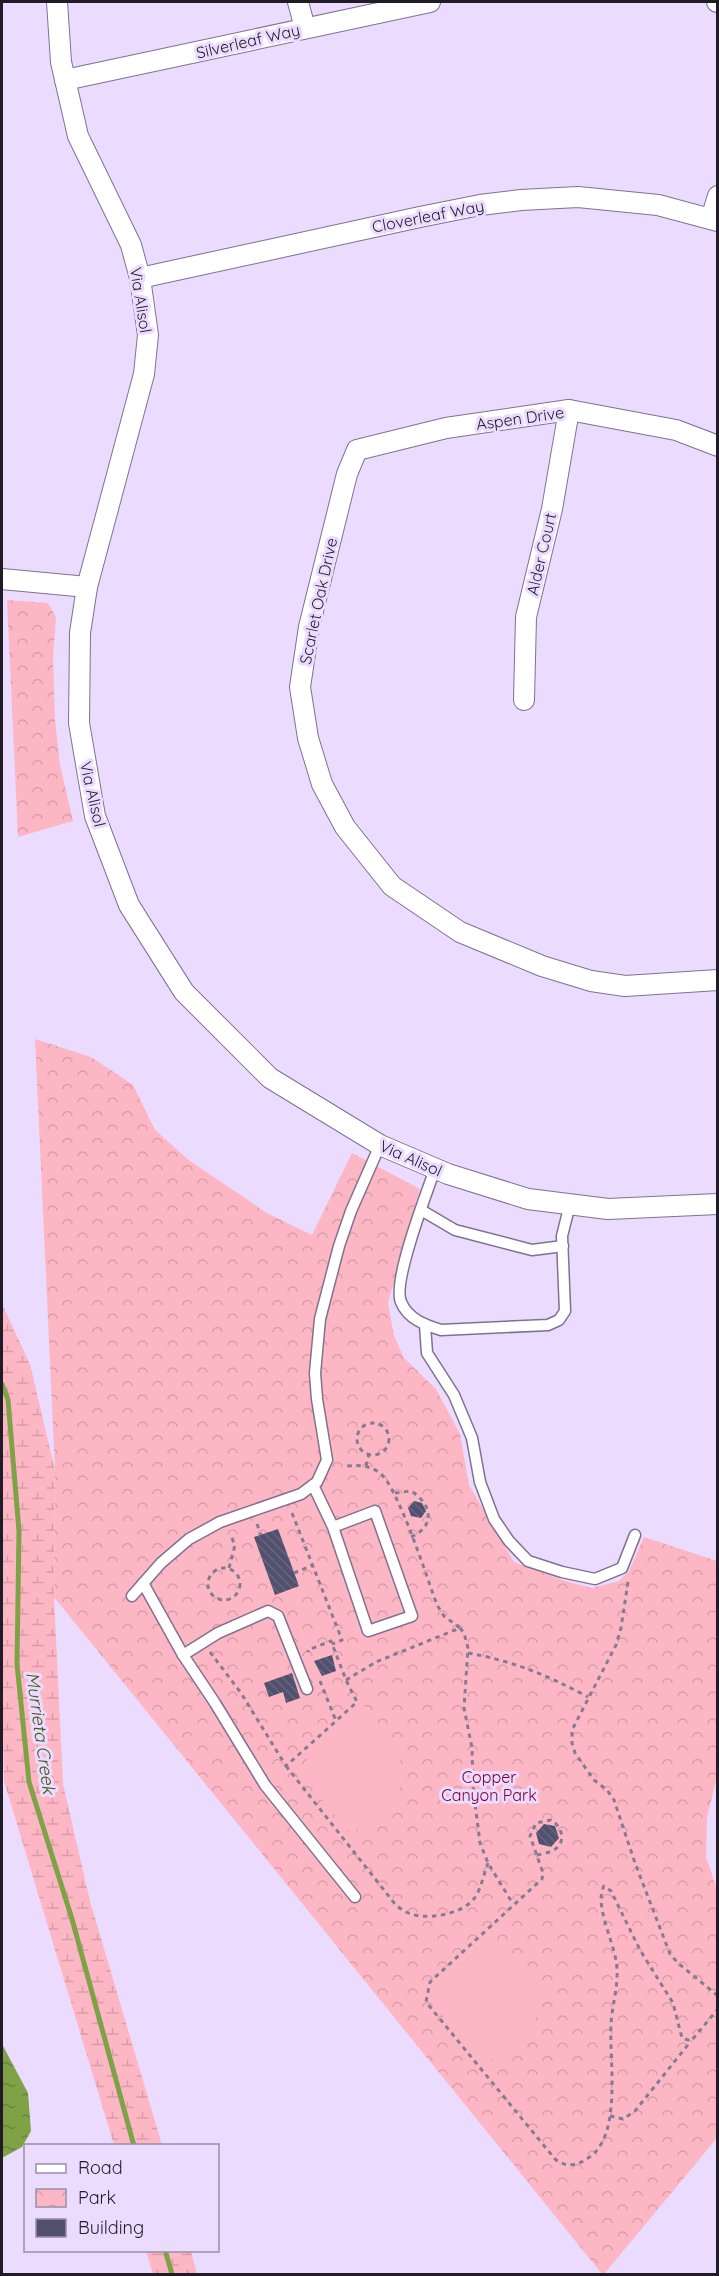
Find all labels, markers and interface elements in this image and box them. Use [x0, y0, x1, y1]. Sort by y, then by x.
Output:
street label: Silverleaf Way [194, 19, 302, 63]
street label: Cloverleaf Way [370, 195, 486, 237]
street label: Via Alisol [126, 266, 156, 334]
street label: Aspen Drive [475, 402, 565, 434]
street label: Alder Court [522, 511, 560, 597]
street label: Scarlet Oak Drive [295, 536, 341, 666]
street label: Via Alisol [76, 759, 110, 829]
street label: Via Alisol [377, 1135, 445, 1181]
water label: Murrieta Creek [21, 1670, 61, 1797]
park label: Copper Canyon Park [441, 1767, 537, 1805]
legend [24, 2144, 219, 2252]
text: Road [78, 2156, 123, 2179]
text: Park [78, 2186, 116, 2209]
text: Building [78, 2216, 144, 2239]

